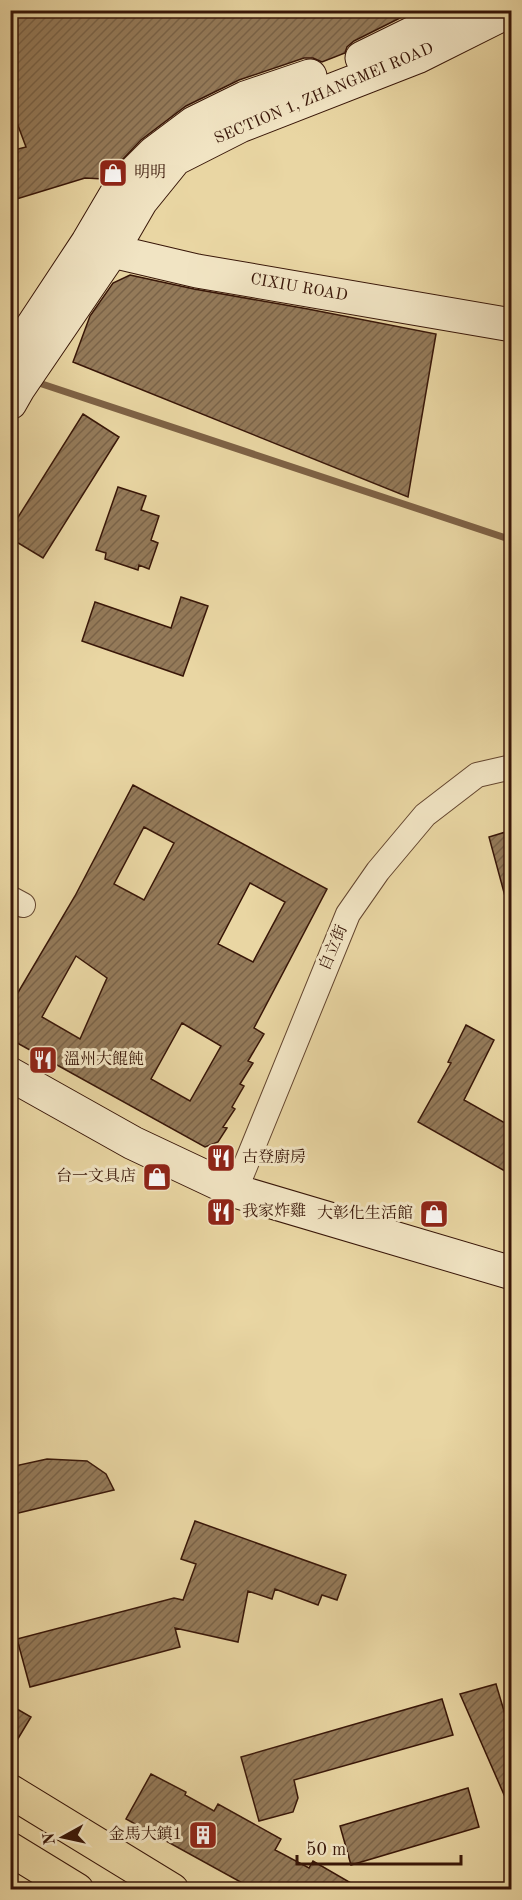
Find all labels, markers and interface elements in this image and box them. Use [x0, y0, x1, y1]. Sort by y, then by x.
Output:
street label: SECTION 1, ZHANGMEI ROAD [212, 40, 436, 148]
shop icon: 明明 [97, 157, 129, 189]
place label: 明明 [134, 163, 166, 181]
street label: CIXIU ROAD [249, 272, 349, 304]
street label: 自立街 [315, 922, 351, 973]
restaurant icon: 溫州大餛飩 [27, 1044, 59, 1076]
place label: 溫州大餛飩 [64, 1050, 144, 1068]
restaurant icon: 古登廚房 [205, 1142, 237, 1174]
place label: 古登廚房 [242, 1148, 306, 1166]
shop icon: 台一文具店 [141, 1161, 173, 1193]
place label: 台一文具店 [56, 1167, 136, 1185]
restaurant icon: 我家炸雞 [205, 1196, 237, 1228]
shop icon: 大彰化生活館 [418, 1198, 450, 1230]
place label: 我家炸雞 [242, 1202, 306, 1220]
place label: 大彰化生活館 [317, 1204, 413, 1222]
north arrow [33, 1807, 93, 1867]
building icon: 金馬大鎮1 [187, 1819, 219, 1851]
place label: 金馬大鎮1 [109, 1825, 182, 1843]
scale bar [297, 1828, 460, 1866]
text: N [41, 1831, 59, 1846]
text: 50 m [306, 1841, 346, 1859]

